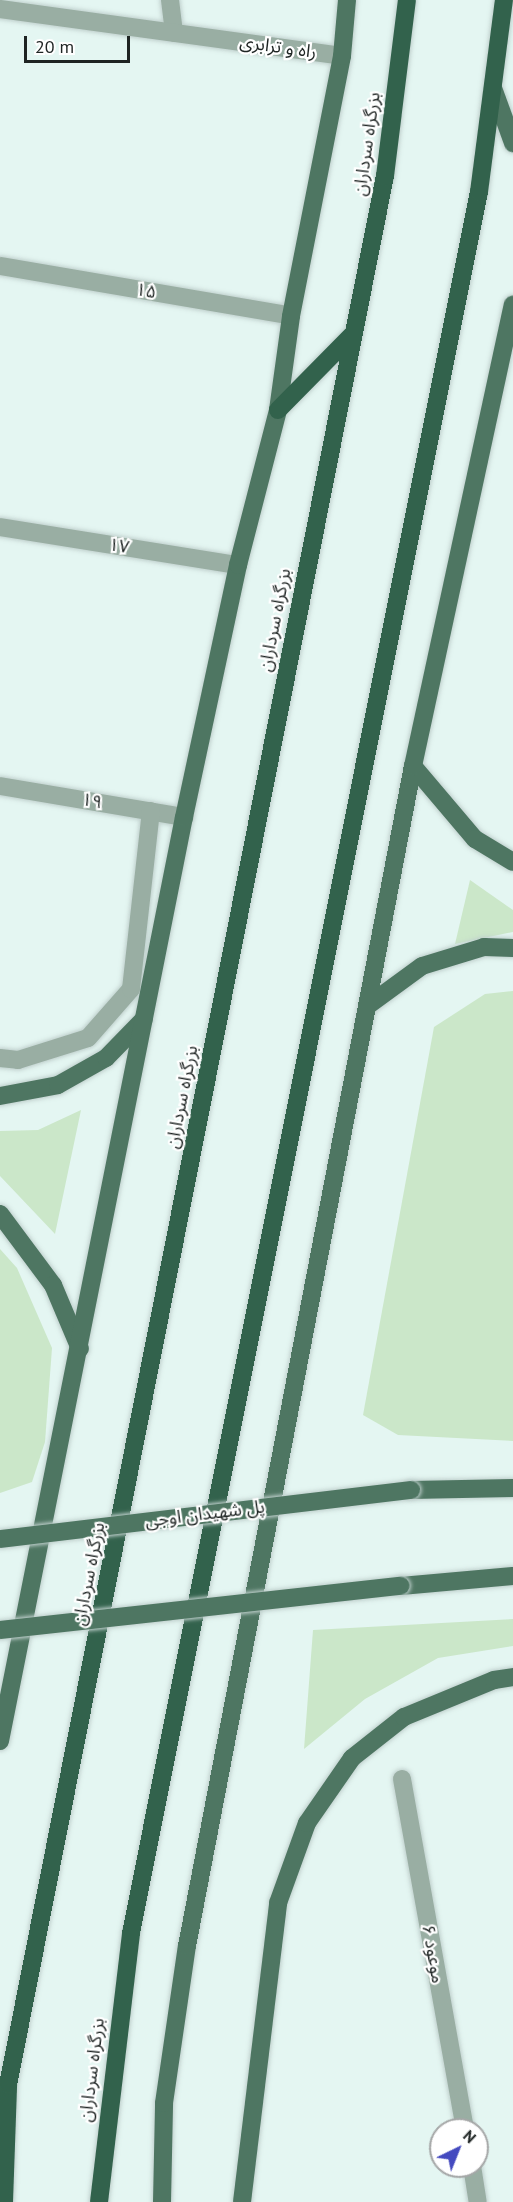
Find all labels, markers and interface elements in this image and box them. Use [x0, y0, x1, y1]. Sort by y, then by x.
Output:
scale bar [27, 24, 134, 62]
street label: راه و ترابری [238, 31, 318, 63]
text: 20 m [35, 35, 74, 58]
street label: بزرگراه سرداران [349, 91, 385, 197]
street label: ۱۵ [134, 279, 158, 303]
street label: ۱۷ [107, 534, 131, 558]
street label: بزرگراه سرداران [254, 567, 296, 673]
street label: ۱۹ [80, 789, 104, 813]
street label: بزرگراه سرداران [161, 1044, 203, 1150]
street label: پل شهیدان اوجی [144, 1496, 266, 1532]
street label: بزرگراه سرداران [68, 1521, 110, 1627]
street label: موعود ۶ [417, 1923, 449, 1985]
street label: بزرگراه سرداران [75, 2017, 109, 2123]
north arrow [429, 2118, 489, 2178]
text: N [459, 2125, 481, 2147]

